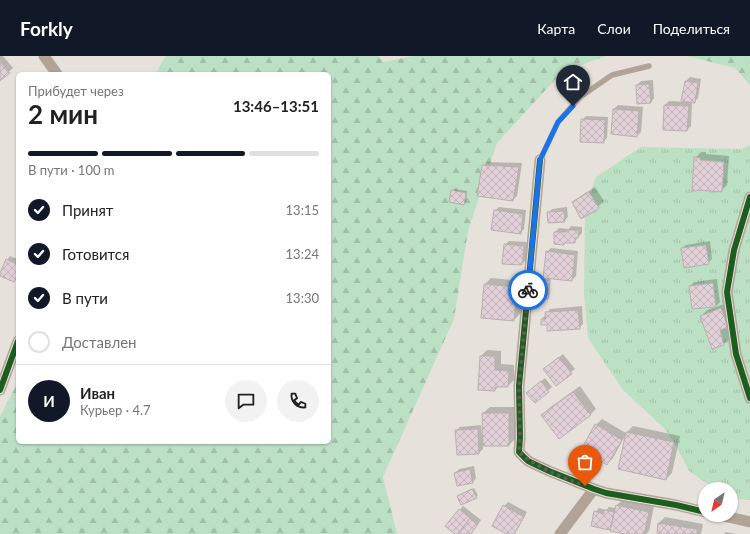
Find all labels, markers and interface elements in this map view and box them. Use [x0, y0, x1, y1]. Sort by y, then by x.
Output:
text: Forkly [20, 17, 73, 40]
text: Карта [537, 20, 575, 37]
text: Слои [597, 20, 631, 37]
text: Поделиться [653, 20, 730, 37]
pin [556, 65, 590, 106]
icon: home [562, 71, 584, 93]
text: Прибудет через [28, 83, 124, 99]
text: 13:46–13:51 [233, 97, 319, 115]
text: 2 мин [28, 98, 98, 130]
text: В пути · 100 m [28, 162, 114, 178]
icon: check [28, 199, 50, 221]
text: Принят [62, 201, 113, 219]
text: 13:15 [286, 202, 319, 218]
icon: check [28, 243, 50, 265]
text: Готовится [62, 245, 129, 263]
text: 13:24 [286, 246, 319, 262]
courier [508, 270, 548, 310]
icon: bike [517, 279, 539, 301]
icon: check [28, 287, 50, 309]
text: В пути [62, 289, 108, 307]
text: 13:30 [286, 290, 319, 306]
text: Доставлен [62, 333, 137, 351]
button: chat [225, 380, 267, 422]
button: phone [277, 380, 319, 422]
text: Иван [80, 384, 115, 402]
text: И [43, 392, 55, 410]
text: Курьер · 4.7 [80, 402, 151, 418]
pin [568, 445, 602, 486]
icon: bag [574, 451, 596, 473]
north arrow [698, 482, 738, 522]
map controls [698, 482, 738, 522]

